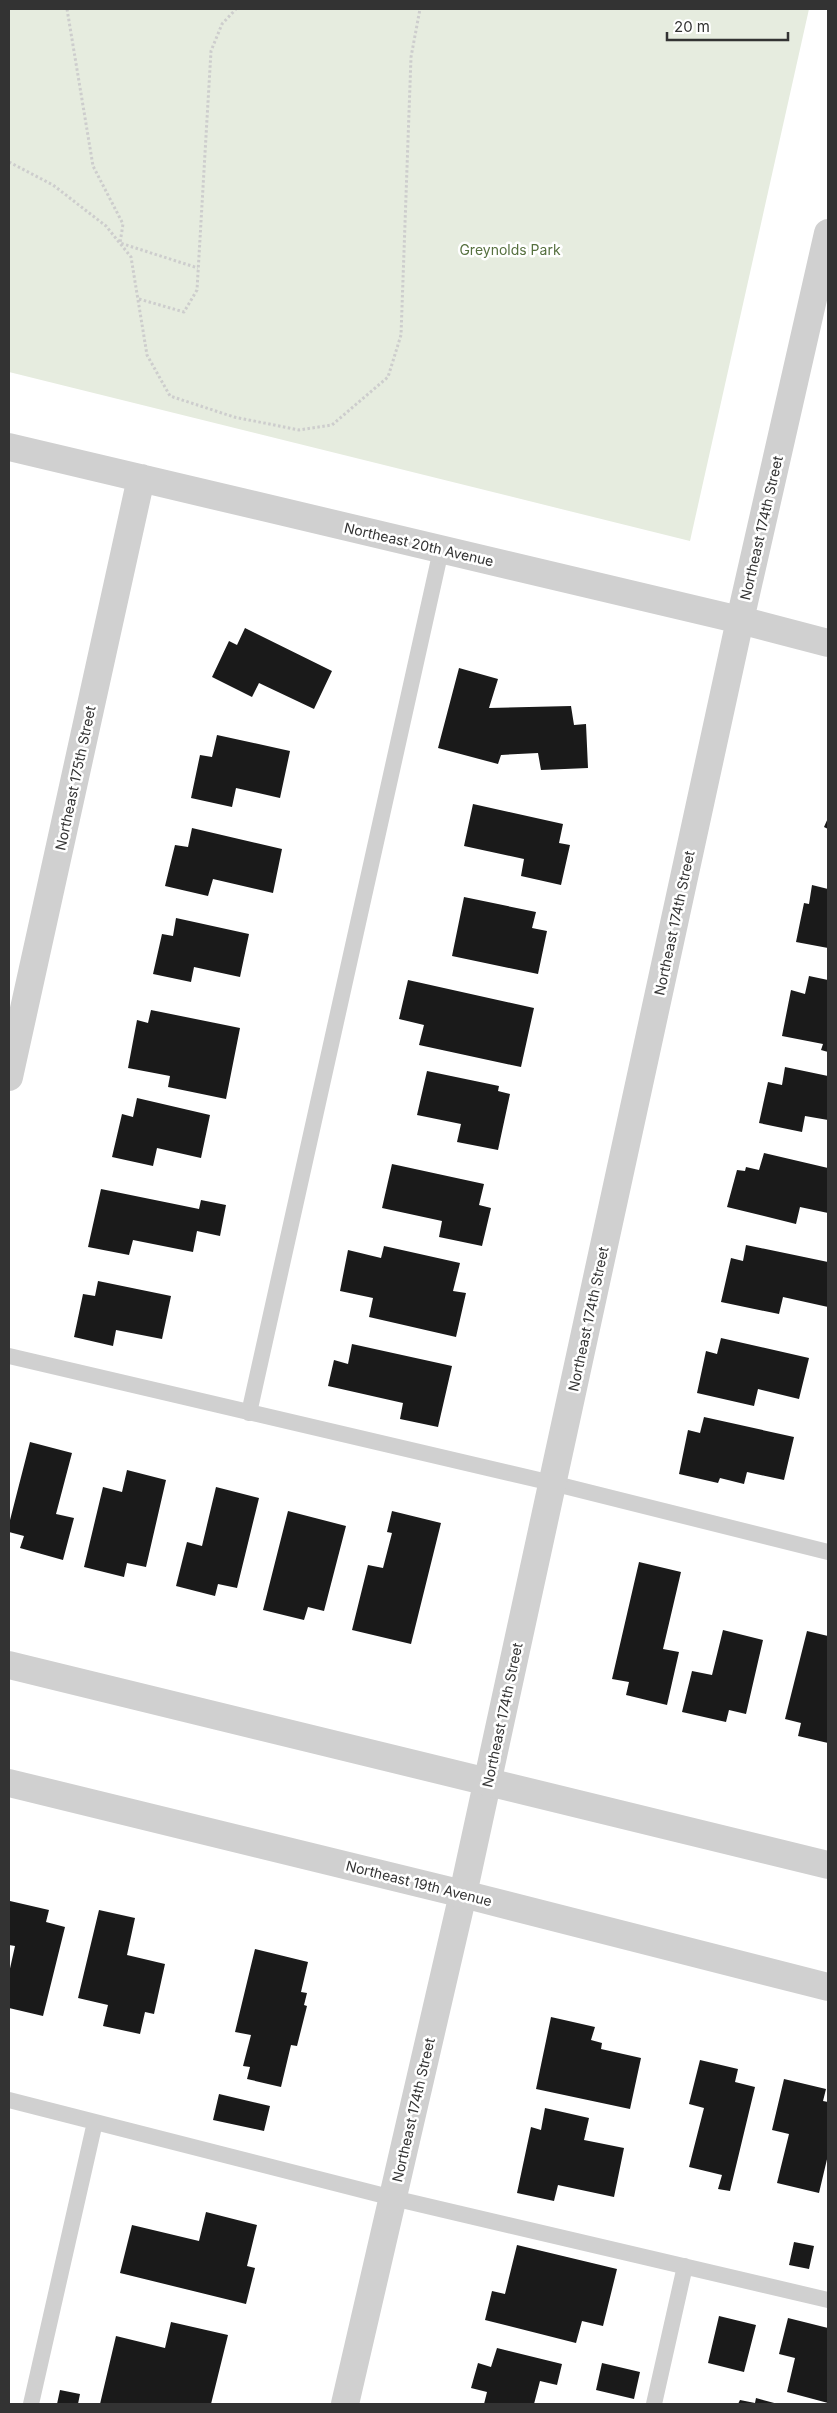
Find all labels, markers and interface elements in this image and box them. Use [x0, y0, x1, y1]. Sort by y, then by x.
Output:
scale bar [667, 10, 788, 42]
text: 20 m [674, 17, 710, 36]
park label: Greynolds Park [459, 241, 561, 258]
street label: Northeast 174th Street [736, 454, 786, 602]
street label: Northeast 20th Avenue [343, 519, 495, 569]
street label: Northeast 175th Street [51, 704, 99, 852]
street label: Northeast 174th Street [650, 849, 698, 997]
street label: Northeast 174th Street [564, 1245, 612, 1393]
street label: Northeast 174th Street [478, 1641, 526, 1789]
street label: Northeast 19th Avenue [344, 1857, 494, 1909]
street label: Northeast 174th Street [388, 2036, 438, 2184]

